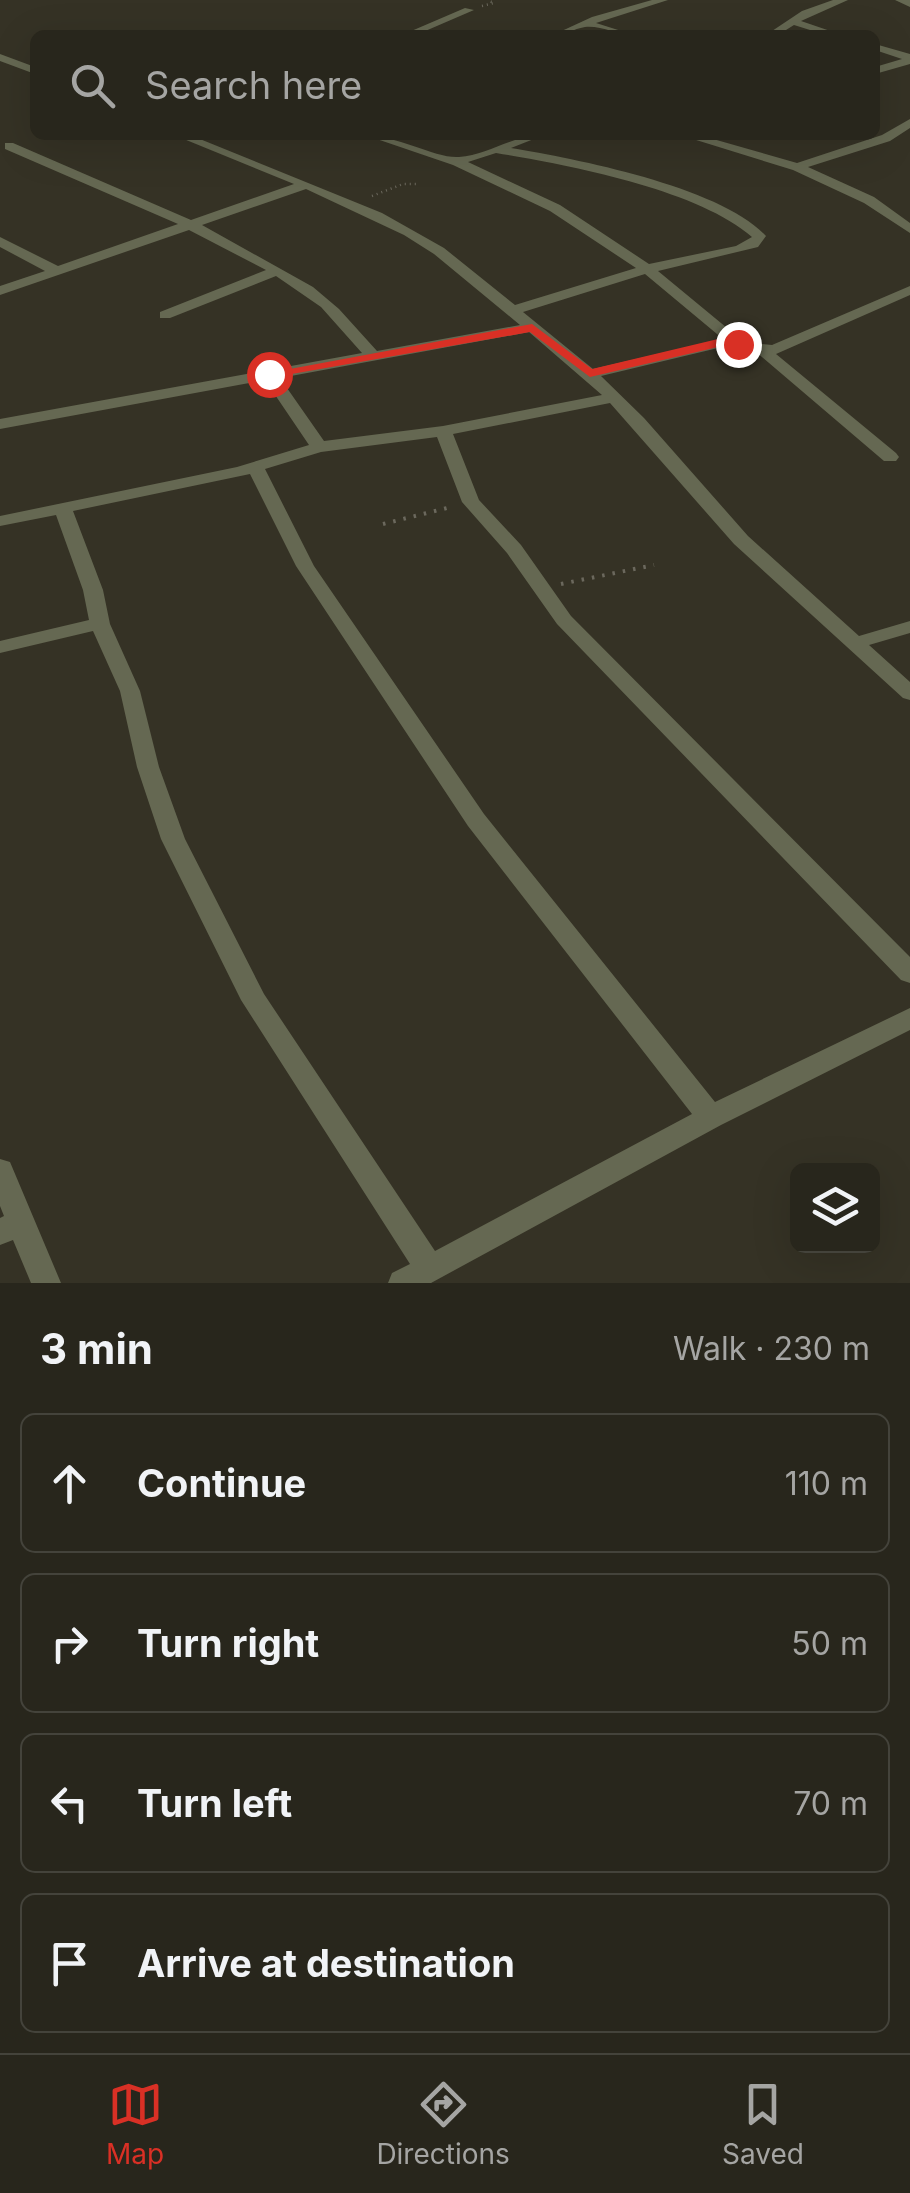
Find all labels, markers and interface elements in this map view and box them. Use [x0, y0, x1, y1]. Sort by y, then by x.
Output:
search box [30, 30, 880, 140]
icon: search [65, 58, 120, 113]
text: Search here [145, 62, 362, 108]
route end [716, 322, 762, 368]
route start [247, 352, 293, 398]
map controls [790, 1163, 880, 1253]
button: layers [790, 1163, 880, 1253]
text: 3 min [40, 1323, 153, 1374]
text: Walk · 230 m [673, 1329, 870, 1368]
icon: ahead [42, 1456, 97, 1511]
text: Continue [137, 1460, 306, 1506]
text: 110 m [785, 1464, 868, 1503]
icon: right [42, 1616, 97, 1671]
text: Turn right [137, 1620, 319, 1666]
text: 50 m [791, 1624, 868, 1663]
icon: left [42, 1776, 97, 1831]
text: Turn left [137, 1780, 292, 1826]
text: 70 m [793, 1784, 868, 1823]
icon: arrive [42, 1936, 97, 1991]
text: Arrive at destination [137, 1940, 515, 1986]
tab: Map [106, 2077, 164, 2171]
tab: Directions [376, 2077, 510, 2171]
tab: Saved [722, 2077, 804, 2171]

